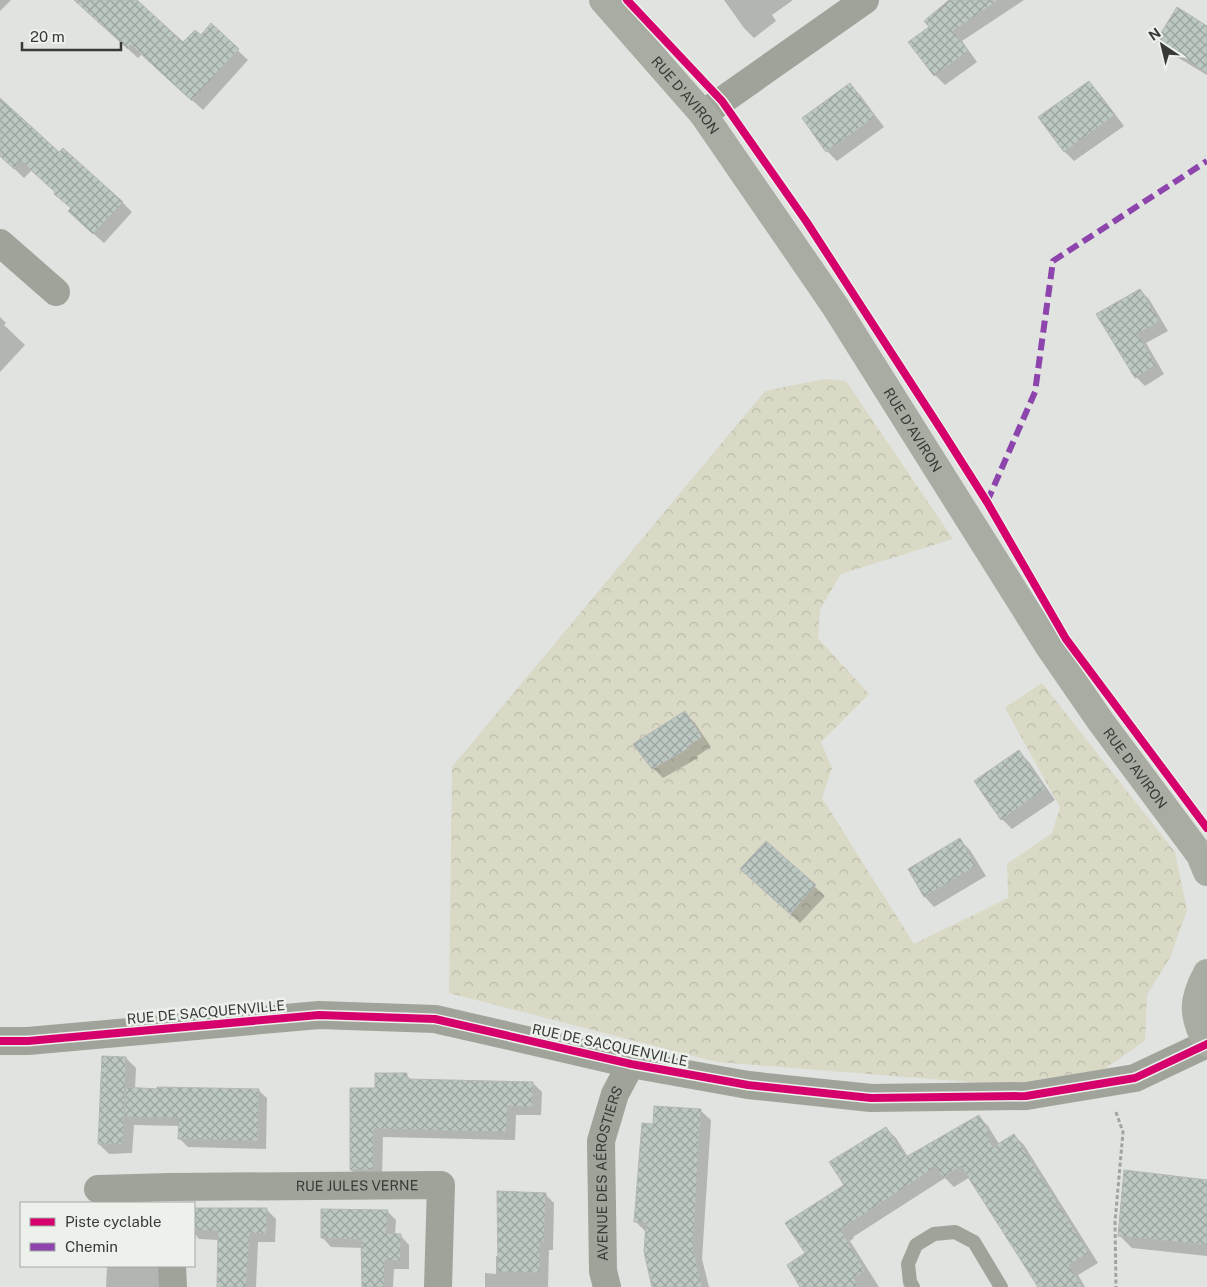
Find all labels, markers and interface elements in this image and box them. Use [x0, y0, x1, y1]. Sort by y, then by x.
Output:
scale bar [22, 20, 121, 52]
north arrow [1137, 20, 1187, 70]
text: N [1145, 25, 1164, 44]
text: 20 m [30, 28, 65, 45]
street label: RUE D'AVIRON [648, 53, 722, 137]
street label: RUE D'AVIRON [880, 385, 945, 475]
street label: RUE D'AVIRON [1100, 725, 1170, 812]
street label: RUE DE SACQUENVILLE [126, 997, 286, 1027]
street label: RUE DE SACQUENVILLE [531, 1021, 689, 1069]
street label: AVENUE DES AÉROSTIERS [592, 1083, 626, 1261]
street label: RUE JULES VERNE [296, 1177, 418, 1194]
legend [20, 1202, 195, 1267]
text: Piste cyclable [65, 1213, 162, 1230]
text: Chemin [65, 1238, 118, 1255]

